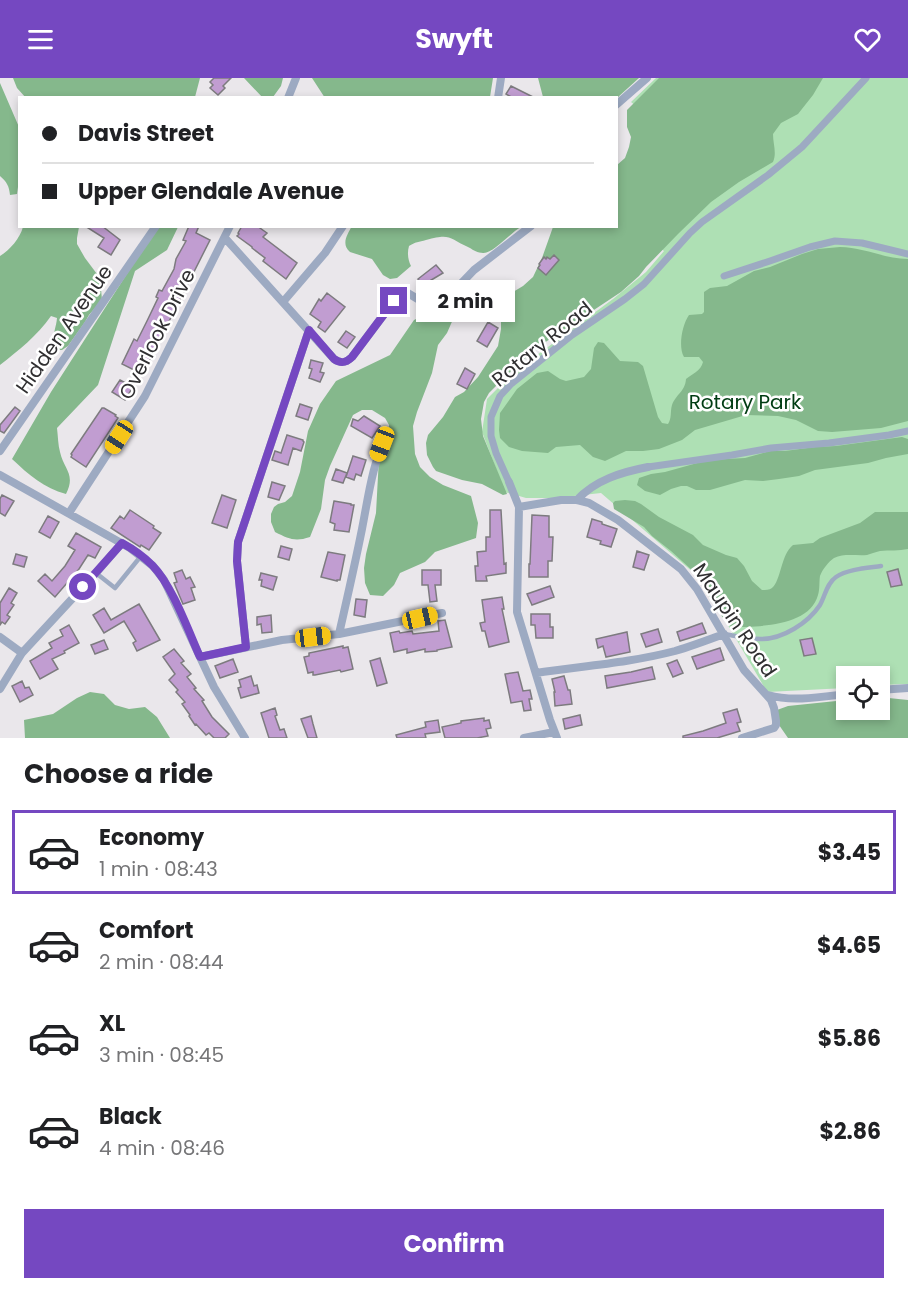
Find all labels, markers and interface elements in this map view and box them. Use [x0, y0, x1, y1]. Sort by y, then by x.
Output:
text: Swyft [415, 20, 493, 57]
icon: menu [24, 23, 57, 56]
icon: heart [851, 23, 884, 56]
text: Davis Street [78, 118, 214, 149]
text: Upper Glendale Avenue [78, 176, 344, 207]
street label: Hidden Avenue [9, 259, 119, 399]
street label: Overlook Drive [112, 264, 202, 404]
callout: 2 min [415, 280, 514, 322]
route end [380, 287, 407, 314]
text: 2 min [437, 287, 494, 315]
street label: Rotary Road [486, 295, 598, 393]
park label: Rotary Park [689, 388, 802, 416]
car [102, 417, 136, 457]
car [367, 424, 397, 464]
street label: Maupin Road [686, 557, 784, 683]
route start [69, 573, 96, 600]
car [400, 605, 440, 631]
car [294, 626, 332, 648]
map controls [836, 666, 890, 720]
button: locate [836, 666, 890, 720]
text: Choose a ride [24, 755, 213, 792]
text: Economy [99, 822, 204, 853]
icon: car [27, 825, 81, 879]
text: $3.45 [818, 837, 881, 868]
text: 1 min · 08:43 [99, 855, 218, 883]
text: Comfort [99, 915, 193, 946]
icon: car [27, 918, 81, 972]
text: $4.65 [817, 930, 881, 961]
text: 2 min · 08:44 [99, 948, 224, 976]
text: XL [99, 1008, 125, 1039]
icon: car [27, 1011, 81, 1065]
text: $5.86 [818, 1023, 881, 1054]
text: 3 min · 08:45 [99, 1041, 224, 1069]
text: Black [99, 1101, 162, 1132]
icon: car [27, 1104, 81, 1158]
text: $2.86 [819, 1116, 881, 1147]
text: 4 min · 08:46 [99, 1134, 225, 1162]
button: Confirm [24, 1209, 884, 1278]

